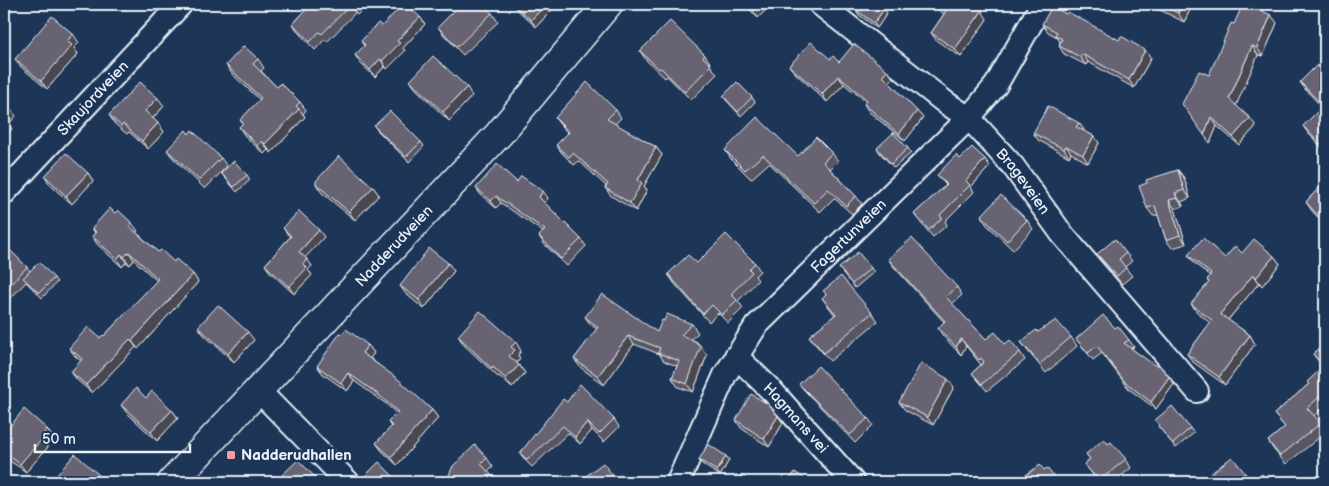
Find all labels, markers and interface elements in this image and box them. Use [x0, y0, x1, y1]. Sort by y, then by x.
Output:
street label: Skaujordveien [54, 57, 133, 140]
street label: Brageveien [991, 144, 1054, 218]
street label: Fagertunveien [807, 195, 891, 277]
street label: Nadderudveien [351, 201, 437, 291]
street label: Hagmans vei [759, 379, 832, 457]
scale bar [35, 421, 190, 453]
text: 50 m [42, 430, 76, 449]
place label: Nadderudhallen [241, 446, 352, 465]
marker: Nadderudhallen [225, 449, 237, 461]

